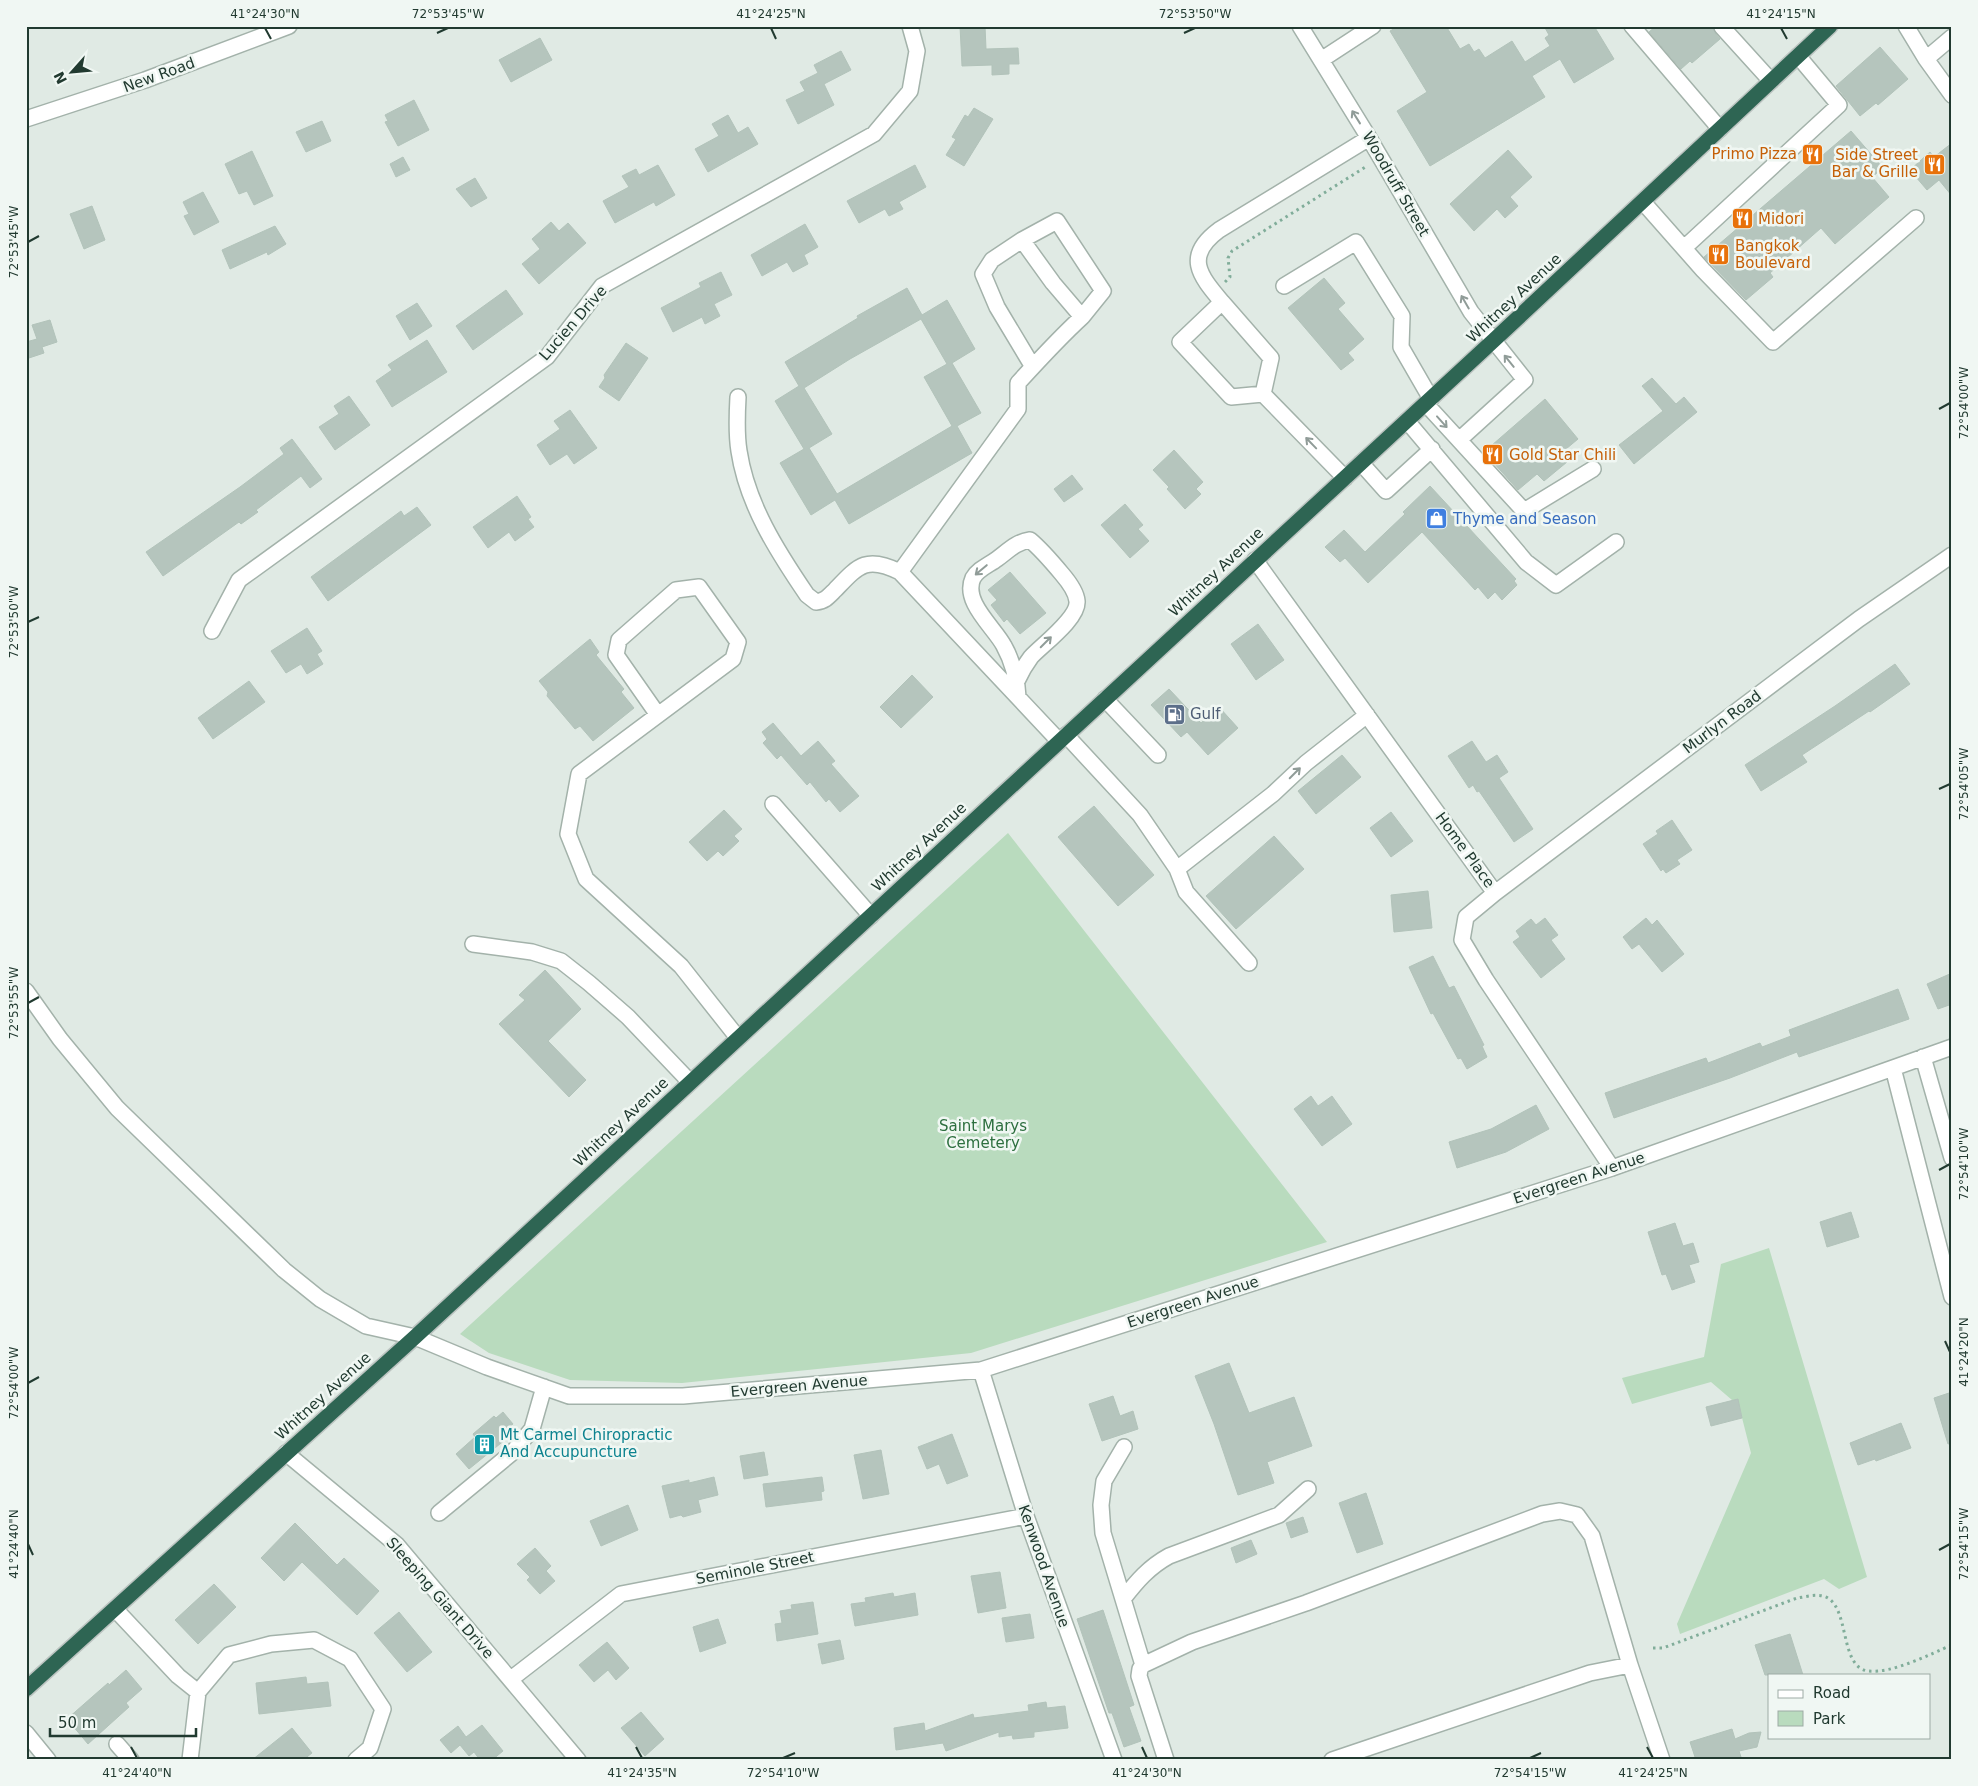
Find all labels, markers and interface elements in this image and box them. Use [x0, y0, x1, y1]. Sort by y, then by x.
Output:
text: 41°24'30"N [230, 7, 300, 21]
text: 72°53'45"W [412, 7, 484, 21]
text: 41°24'25"N [736, 7, 806, 21]
text: 72°53'50"W [1159, 7, 1231, 21]
text: 41°24'15"N [1746, 7, 1816, 21]
north arrow [48, 48, 98, 98]
street label: New Road [121, 54, 197, 96]
text: N [51, 69, 70, 87]
one-way arrow [1350, 110, 1360, 124]
street label: Woodruff Street [1359, 128, 1433, 240]
restaurant icon: Primo Pizza [1801, 142, 1825, 166]
place label: Primo Pizza [1712, 145, 1797, 163]
place label: Side Street Bar & Grille [1832, 146, 1918, 181]
restaurant icon: Side Street Bar & Grille [1922, 152, 1946, 176]
text: 72°53'45"W [7, 206, 21, 278]
restaurant icon: Midori [1730, 207, 1754, 231]
place label: Midori [1758, 210, 1804, 228]
place label: Bangkok Boulevard [1735, 237, 1811, 272]
restaurant icon: Bangkok Boulevard [1707, 243, 1731, 267]
street label: Whitney Avenue [1463, 250, 1565, 346]
street label: Lucien Drive [536, 282, 610, 364]
one-way arrow [1460, 295, 1470, 309]
one-way arrow [1504, 355, 1515, 368]
text: 72°54'00"W [1957, 367, 1971, 439]
one-way arrow [1436, 415, 1448, 428]
one-way arrow [1305, 437, 1317, 449]
restaurant icon: Gold Star Chili [1481, 443, 1505, 467]
place label: Gold Star Chili [1509, 446, 1616, 464]
shop icon: Thyme and Season [1425, 507, 1449, 531]
place label: Thyme and Season [1452, 510, 1597, 528]
street label: Whitney Avenue [1165, 524, 1267, 620]
one-way arrow [975, 565, 988, 576]
text: 72°53'50"W [7, 586, 21, 658]
one-way arrow [1040, 637, 1052, 649]
street label: Murlyn Road [1679, 687, 1765, 757]
fuel station icon: Gulf [1162, 702, 1186, 726]
place label: Gulf [1190, 705, 1221, 723]
text: 72°54'05"W [1957, 748, 1971, 820]
one-way arrow [1289, 767, 1301, 779]
street label: Whitney Avenue [868, 799, 970, 895]
street label: Home Place [1432, 809, 1498, 891]
text: 72°53'55"W [7, 967, 21, 1039]
street label: Whitney Avenue [570, 1074, 672, 1170]
park label: Saint Marys Cemetery [939, 1117, 1027, 1152]
text: 72°54'10"W [1957, 1128, 1971, 1200]
street label: Evergreen Avenue [1511, 1148, 1647, 1208]
street label: Evergreen Avenue [1125, 1272, 1261, 1332]
text: 41°24'20"N [1957, 1317, 1971, 1387]
text: 72°54'00"W [7, 1347, 21, 1419]
street label: Whitney Avenue [271, 1348, 375, 1444]
street label: Evergreen Avenue [730, 1371, 868, 1401]
place label: Mt Carmel Chiropractic And Accupuncture [500, 1426, 673, 1461]
building icon: Mt Carmel Chiropractic And Accupuncture [472, 1432, 496, 1456]
street label: Kenwood Avenue [1015, 1502, 1073, 1630]
text: 72°54'15"W [1957, 1508, 1971, 1580]
text: 41°24'40"N [7, 1509, 21, 1579]
street label: Sleeping Giant Drive [382, 1534, 498, 1662]
street label: Seminole Street [694, 1548, 816, 1588]
legend [1768, 1674, 1930, 1738]
text: Road [1813, 1684, 1851, 1702]
scale bar [50, 1706, 196, 1738]
text: Park [1813, 1710, 1846, 1728]
text: 50 m [58, 1714, 96, 1732]
text: 41°24'40"N [102, 1766, 172, 1780]
text: 41°24'35"N [607, 1766, 677, 1780]
text: 72°54'10"W [747, 1766, 819, 1780]
text: 41°24'30"N [1112, 1766, 1182, 1780]
text: 72°54'15"W [1494, 1766, 1566, 1780]
text: 41°24'25"N [1618, 1766, 1688, 1780]

